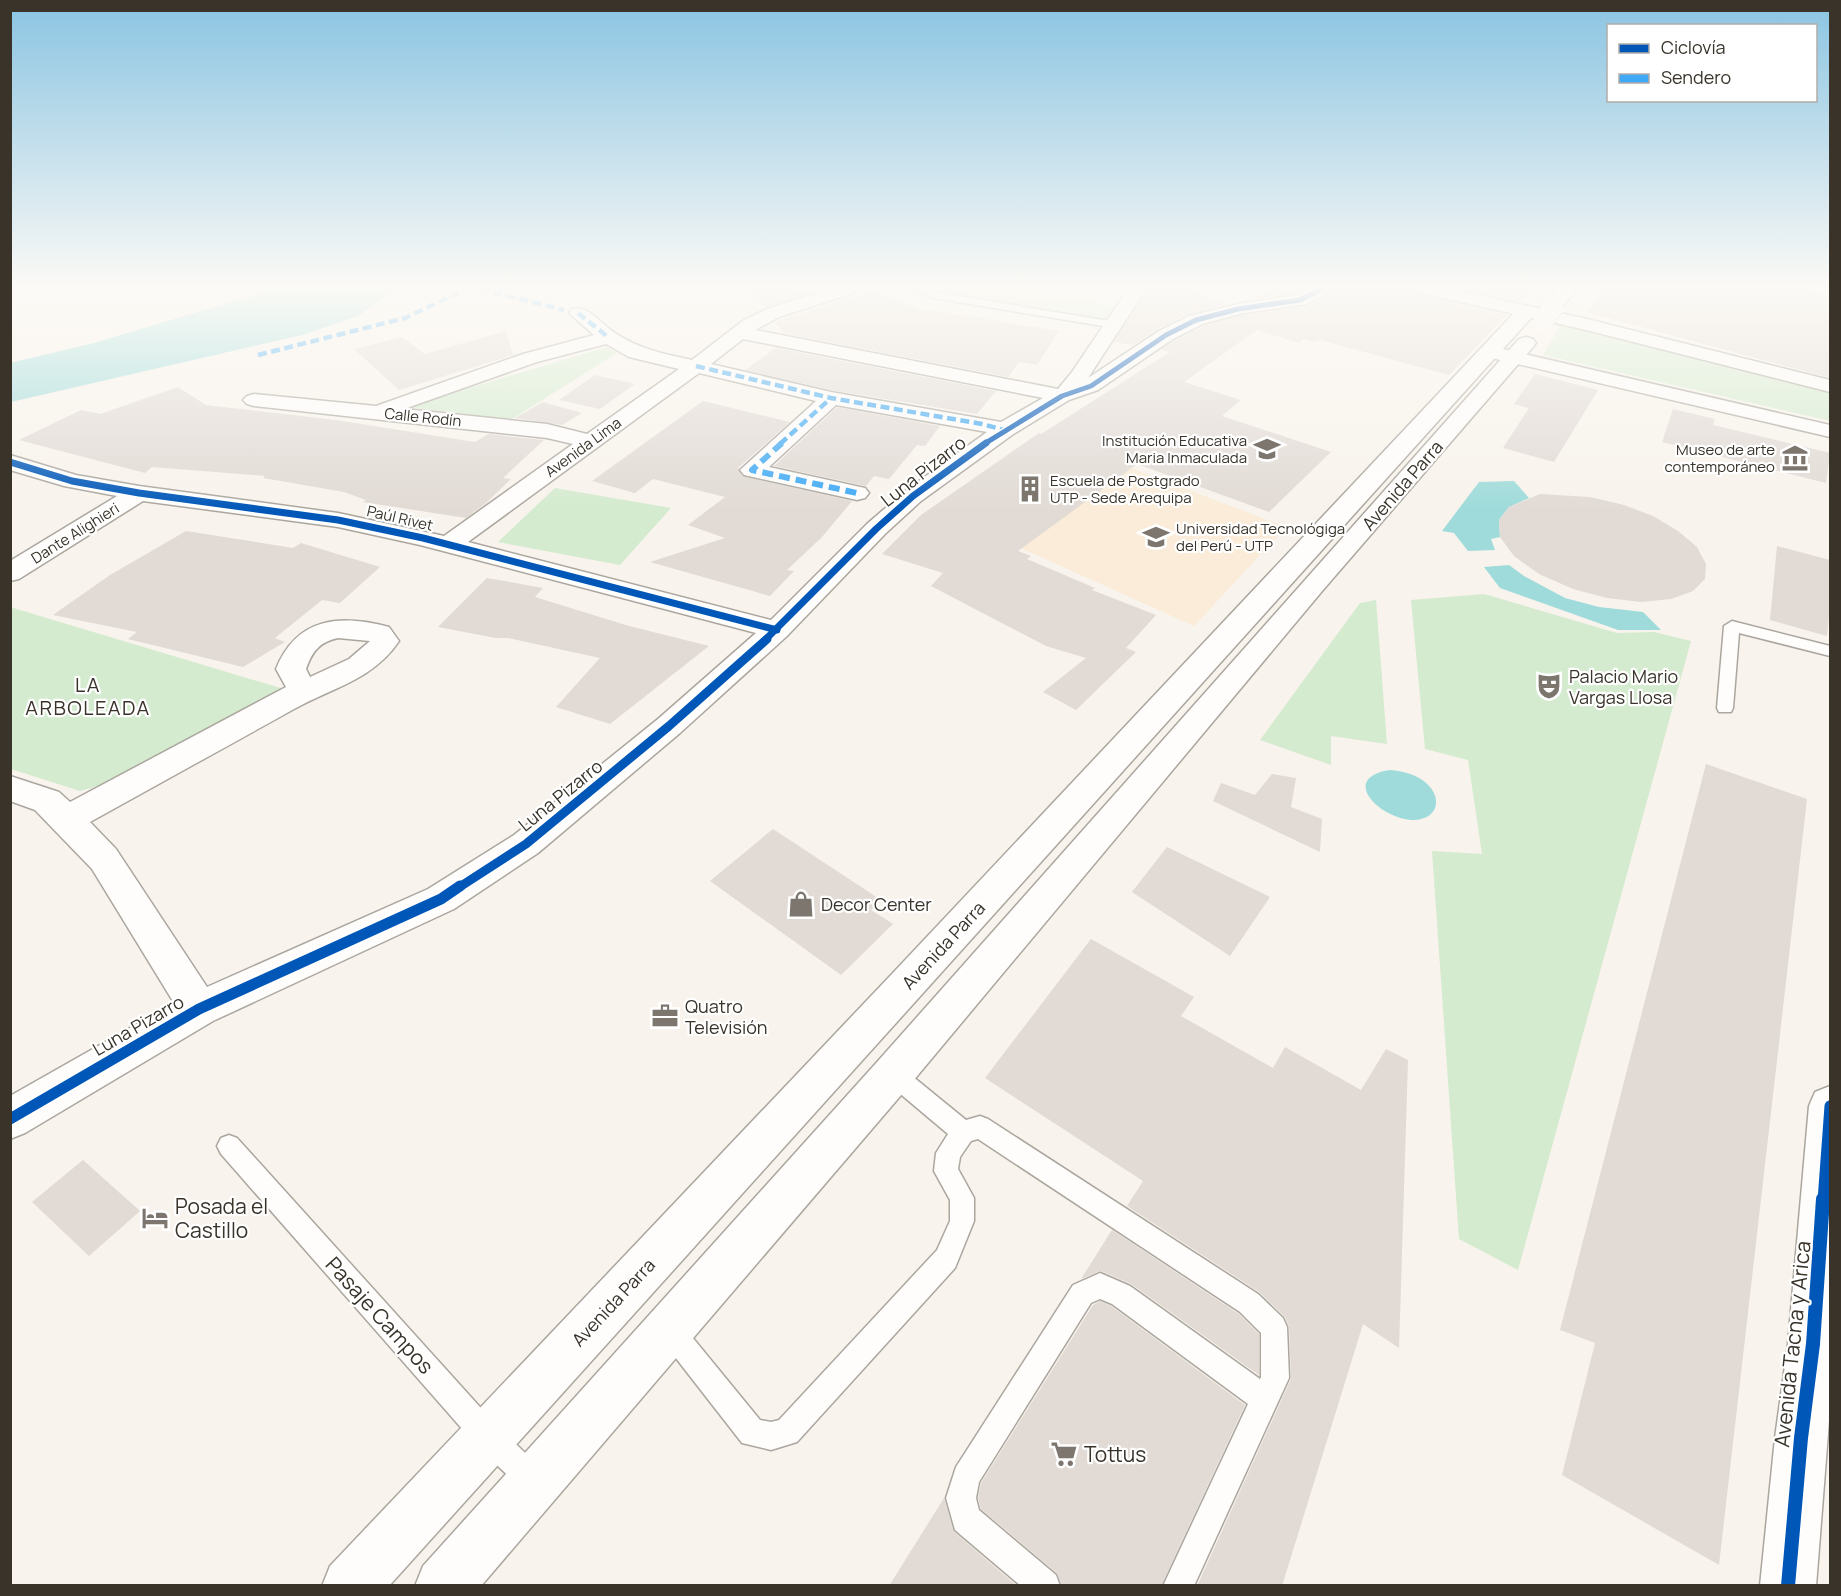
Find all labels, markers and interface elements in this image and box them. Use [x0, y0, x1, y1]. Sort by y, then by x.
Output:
legend [1607, 24, 1817, 102]
text: Ciclovía [1661, 35, 1726, 59]
text: Sendero [1661, 65, 1731, 89]
street label: Calle Rodín [383, 403, 463, 432]
street label: Avenida Lima [541, 412, 625, 482]
street label: Luna Pizarro [876, 430, 970, 512]
place label: Institución Educativa Maria Inmaculada [1102, 430, 1247, 468]
school or university icon: Institución Educativa Maria Inmaculada [1252, 434, 1282, 464]
street label: Avenida Parra [1356, 435, 1448, 535]
place label: Museo de arte contemporáneo [1664, 439, 1775, 477]
museum icon: Museo de arte contemporáneo [1780, 443, 1810, 473]
place label: Escuela de Postgrado UTP - Sede Arequipa [1050, 470, 1200, 508]
building icon: Escuela de Postgrado UTP - Sede Arequipa [1015, 474, 1045, 504]
street label: Dante Alighieri [27, 498, 123, 568]
street label: Paúl Rivet [365, 500, 435, 536]
place label: Universidad Tecnológiga del Perú - UTP [1176, 518, 1345, 556]
school or university icon: Universidad Tecnológiga del Perú - UTP [1141, 522, 1171, 552]
place label: Palacio Mario Vargas Llosa [1569, 664, 1678, 709]
district label: LA ARBOLEADA [25, 671, 151, 721]
theatre icon: Palacio Mario Vargas Llosa [1534, 671, 1564, 701]
street label: Luna Pizarro [513, 754, 607, 836]
shop icon: Decor Center [786, 889, 816, 919]
place label: Decor Center [821, 892, 932, 916]
street label: Avenida Parra [896, 896, 990, 994]
street label: Luna Pizarro [88, 989, 188, 1061]
place label: Quatro Televisión [685, 994, 768, 1039]
office icon: Quatro Televisión [650, 1001, 680, 1031]
place label: Posada el Castillo [175, 1192, 268, 1244]
hotel icon: Posada el Castillo [140, 1203, 170, 1233]
street label: Avenida Tacna y Arica [1767, 1239, 1817, 1449]
street label: Pasaje Campos [320, 1250, 440, 1380]
street label: Avenida Parra [566, 1253, 660, 1351]
supermarket icon: Tottus [1049, 1439, 1079, 1469]
place label: Tottus [1084, 1440, 1146, 1468]

